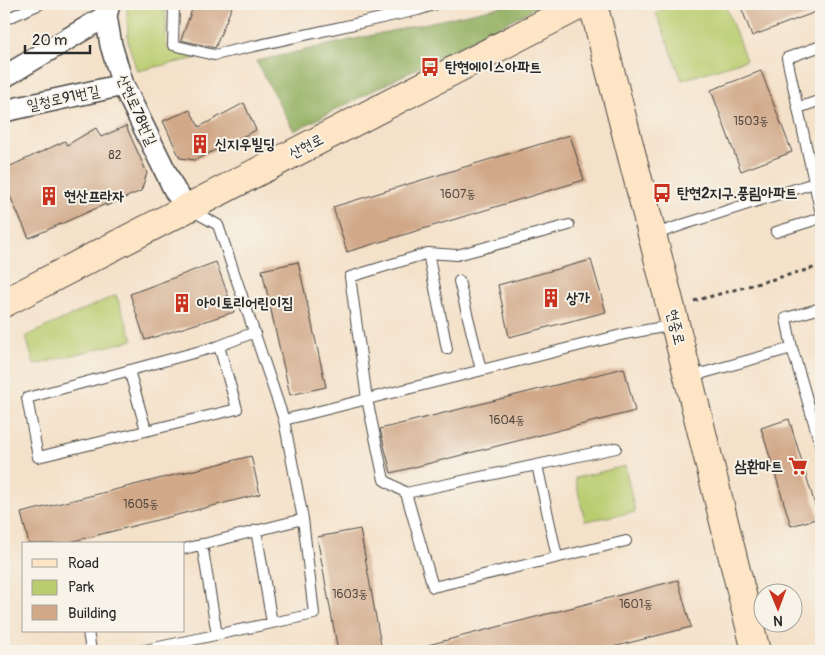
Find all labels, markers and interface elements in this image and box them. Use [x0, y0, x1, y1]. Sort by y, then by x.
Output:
scale bar [25, 22, 90, 54]
text: 20 m [32, 31, 67, 50]
bus stop icon: 탄현에이스아파트 [419, 56, 441, 78]
place label: 탄현에이스아파트 [445, 58, 542, 77]
street label: 산현로78번길 [112, 72, 161, 149]
street label: 일청로91번길 [25, 82, 101, 115]
house number: 1503동 [733, 114, 769, 129]
street label: 산현로 [286, 130, 327, 163]
building icon: 신지우빌딩 [189, 133, 211, 155]
place label: 신지우빌딩 [215, 135, 275, 154]
house number: 82 [109, 148, 122, 163]
bus stop icon: 탄현2지구.풍림아파트 [651, 182, 673, 204]
place label: 탄현2지구.풍림아파트 [677, 184, 797, 203]
building icon: 현산프라자 [38, 185, 60, 207]
place label: 현산프라자 [64, 187, 124, 206]
house number: 1607동 [440, 187, 476, 202]
building icon: 상가 [540, 287, 562, 309]
place label: 상가 [566, 289, 591, 308]
building icon: 아이토리어린이집 [171, 292, 193, 314]
place label: 아이토리어린이집 [196, 294, 294, 313]
street label: 현중로 [662, 307, 689, 347]
house number: 1604동 [489, 413, 525, 428]
supermarket icon: 삼환마트 [787, 455, 809, 477]
place label: 삼환마트 [734, 457, 783, 476]
house number: 1605동 [123, 497, 159, 512]
legend [22, 542, 185, 632]
text: Road [68, 554, 99, 573]
text: Park [68, 578, 95, 597]
north arrow [752, 582, 802, 632]
house number: 1603동 [332, 587, 368, 602]
house number: 1601동 [619, 597, 653, 612]
text: Building [68, 604, 116, 623]
text: N [773, 612, 783, 629]

